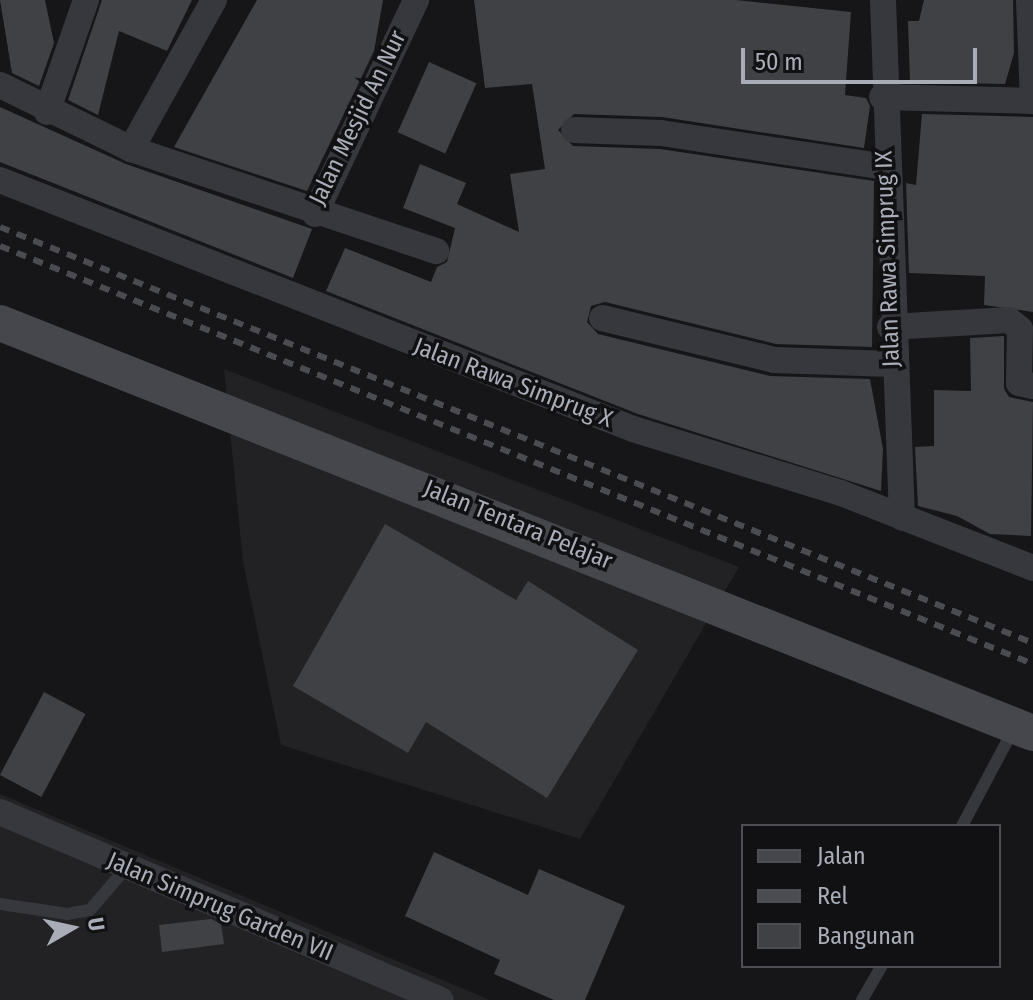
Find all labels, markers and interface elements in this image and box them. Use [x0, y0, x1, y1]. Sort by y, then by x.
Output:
street label: Jalan Mesjid An Nur [303, 26, 413, 210]
scale bar [745, 32, 981, 82]
text: 50 m [755, 48, 803, 76]
street label: Jalan Rawa Simprug IX [870, 150, 906, 368]
street label: Jalan Rawa Simprug X [410, 332, 616, 434]
street label: Jalan Tentara Pelajar [420, 474, 616, 576]
legend [741, 824, 1001, 968]
text: Jalan [817, 842, 866, 870]
street label: Jalan Simprug Garden VII [103, 846, 337, 968]
text: Rel [817, 882, 848, 910]
north arrow [32, 888, 112, 968]
text: U [82, 916, 111, 933]
text: Bangunan [817, 922, 915, 950]

